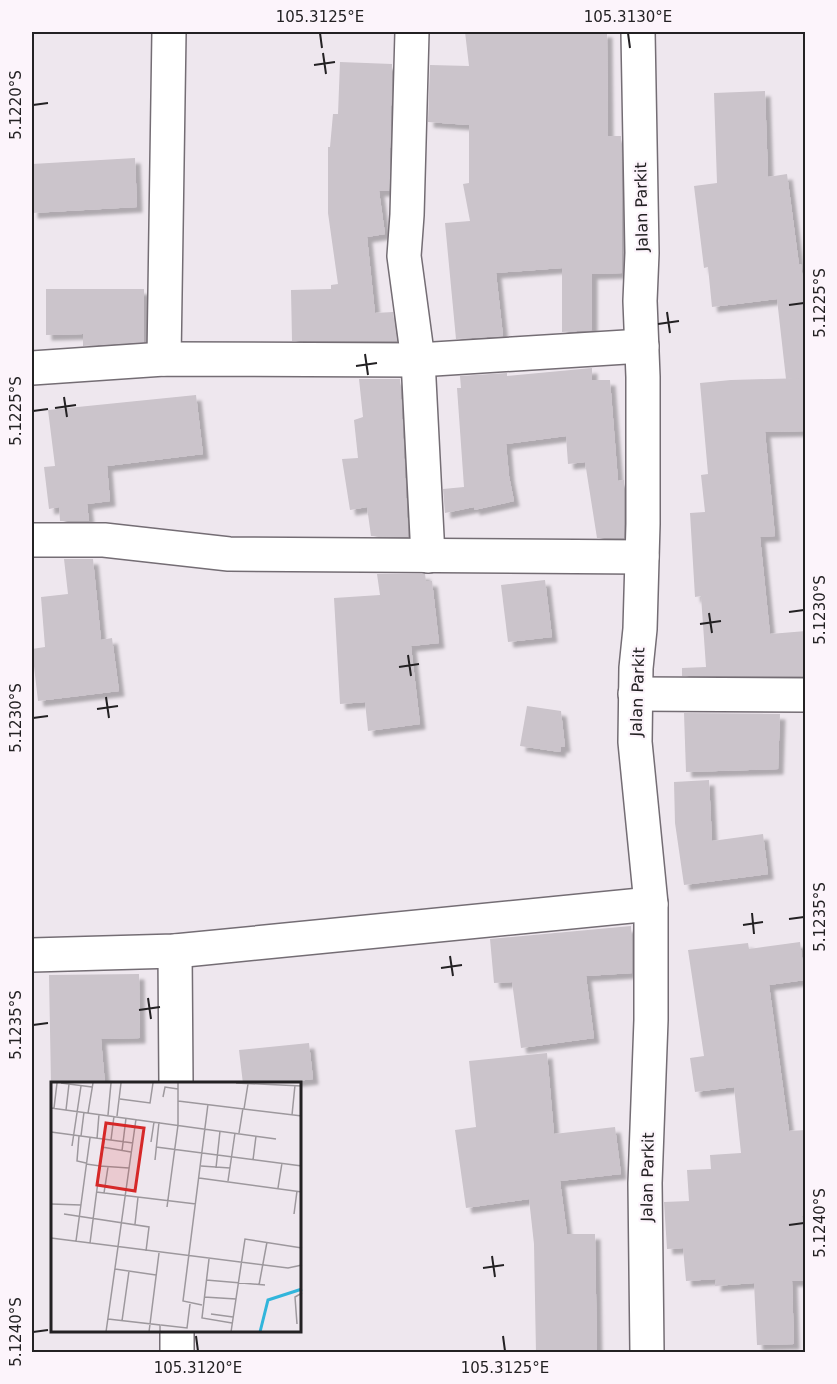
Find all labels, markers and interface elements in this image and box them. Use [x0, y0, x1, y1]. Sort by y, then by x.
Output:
text: 105.3125°E [276, 8, 364, 26]
text: 105.3130°E [584, 8, 672, 26]
text: 5.1220°S [7, 70, 25, 140]
street label: Jalan Parkit [631, 162, 652, 253]
text: 5.1225°S [811, 268, 829, 338]
text: 5.1225°S [7, 376, 25, 446]
text: 5.1230°S [811, 575, 829, 645]
street label: Jalan Parkit [626, 647, 649, 738]
text: 5.1230°S [7, 683, 25, 753]
text: 5.1235°S [811, 882, 829, 952]
text: 5.1235°S [7, 990, 25, 1060]
inset map [51, 1082, 302, 1333]
street label: Jalan Parkit [637, 1132, 658, 1223]
text: 5.1240°S [811, 1188, 829, 1258]
text: 5.1240°S [7, 1297, 25, 1367]
text: 105.3120°E [154, 1359, 242, 1377]
text: 105.3125°E [461, 1359, 549, 1377]

